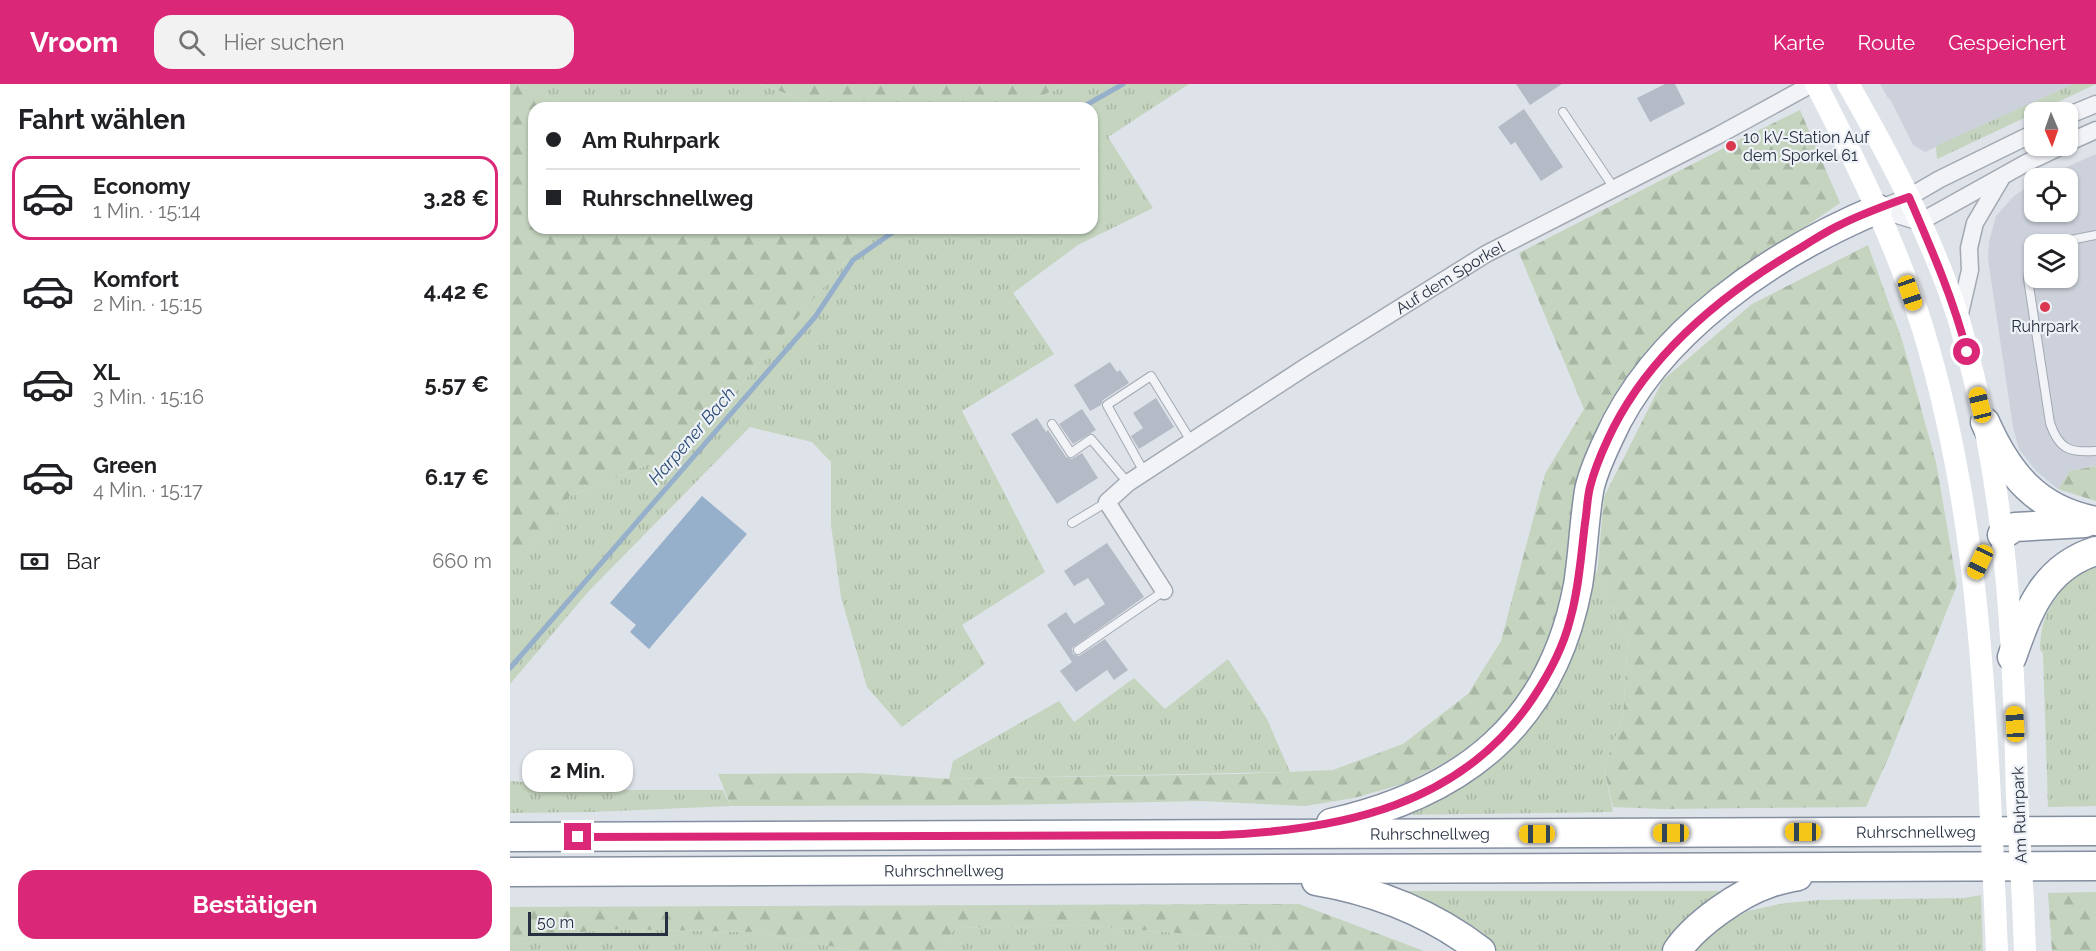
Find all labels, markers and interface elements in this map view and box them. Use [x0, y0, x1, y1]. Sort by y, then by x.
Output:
search box [154, 15, 574, 69]
text: Vroom [30, 26, 118, 59]
icon: search [175, 26, 208, 59]
text: Hier suchen [223, 29, 345, 55]
text: Karte [1773, 30, 1825, 55]
text: Route [1858, 30, 1915, 55]
text: Gespeichert [1948, 30, 2066, 55]
north arrow [2024, 102, 2078, 156]
map controls [2024, 102, 2078, 288]
text: Fahrt wählen [18, 104, 186, 135]
text: Am Ruhrpark [582, 127, 720, 153]
place label: 10 kV-Station Auf dem Sporkel 61 [1743, 128, 1870, 165]
marker: 10 kV-Station Auf dem Sporkel 61 [1724, 139, 1738, 153]
button: locate [2024, 168, 2078, 222]
icon: car [21, 171, 75, 225]
text: Economy [93, 173, 191, 199]
text: 3.28 € [423, 185, 489, 211]
text: Ruhrschnellweg [582, 185, 753, 211]
text: 1 Min. · 15:14 [93, 199, 201, 223]
button: layers [2024, 234, 2078, 288]
street label: Auf dem Sporkel [1392, 237, 1508, 318]
icon: car [21, 264, 75, 318]
text: Komfort [93, 266, 179, 292]
car [1896, 273, 1924, 313]
text: 4.42 € [424, 278, 489, 304]
text: 2 Min. · 15:15 [93, 292, 203, 316]
marker: Ruhrpark [2038, 300, 2052, 314]
place label: Ruhrpark [2011, 317, 2079, 336]
route start [1953, 338, 1980, 365]
icon: car [21, 357, 75, 411]
text: XL [93, 359, 120, 385]
text: 5.57 € [424, 371, 489, 397]
water label: Harpener Bach [644, 383, 739, 488]
text: 3 Min. · 15:16 [93, 385, 204, 409]
car [1967, 385, 1993, 425]
icon: car [21, 450, 75, 504]
text: Green [93, 452, 157, 478]
text: 6.17 € [425, 464, 489, 490]
text: 4 Min. · 15:17 [93, 478, 203, 502]
car [1964, 542, 1996, 582]
icon: cash [18, 545, 51, 578]
text: Bar [66, 548, 100, 574]
text: 660 m [432, 549, 492, 573]
car [2005, 706, 2025, 742]
callout: 2 Min. [523, 750, 634, 792]
text: 2 Min. [550, 759, 605, 783]
street label: Am Ruhrpark [2008, 766, 2031, 864]
street label: Ruhrschnellweg [1856, 822, 1976, 842]
route end [564, 823, 591, 850]
car [1785, 823, 1821, 841]
street label: Ruhrschnellweg [1370, 824, 1490, 844]
car [1653, 824, 1689, 842]
car [1519, 825, 1555, 843]
street label: Ruhrschnellweg [884, 861, 1004, 881]
button: Bestätigen [18, 870, 492, 939]
scale bar [528, 909, 668, 936]
text: 50 m [537, 913, 574, 932]

